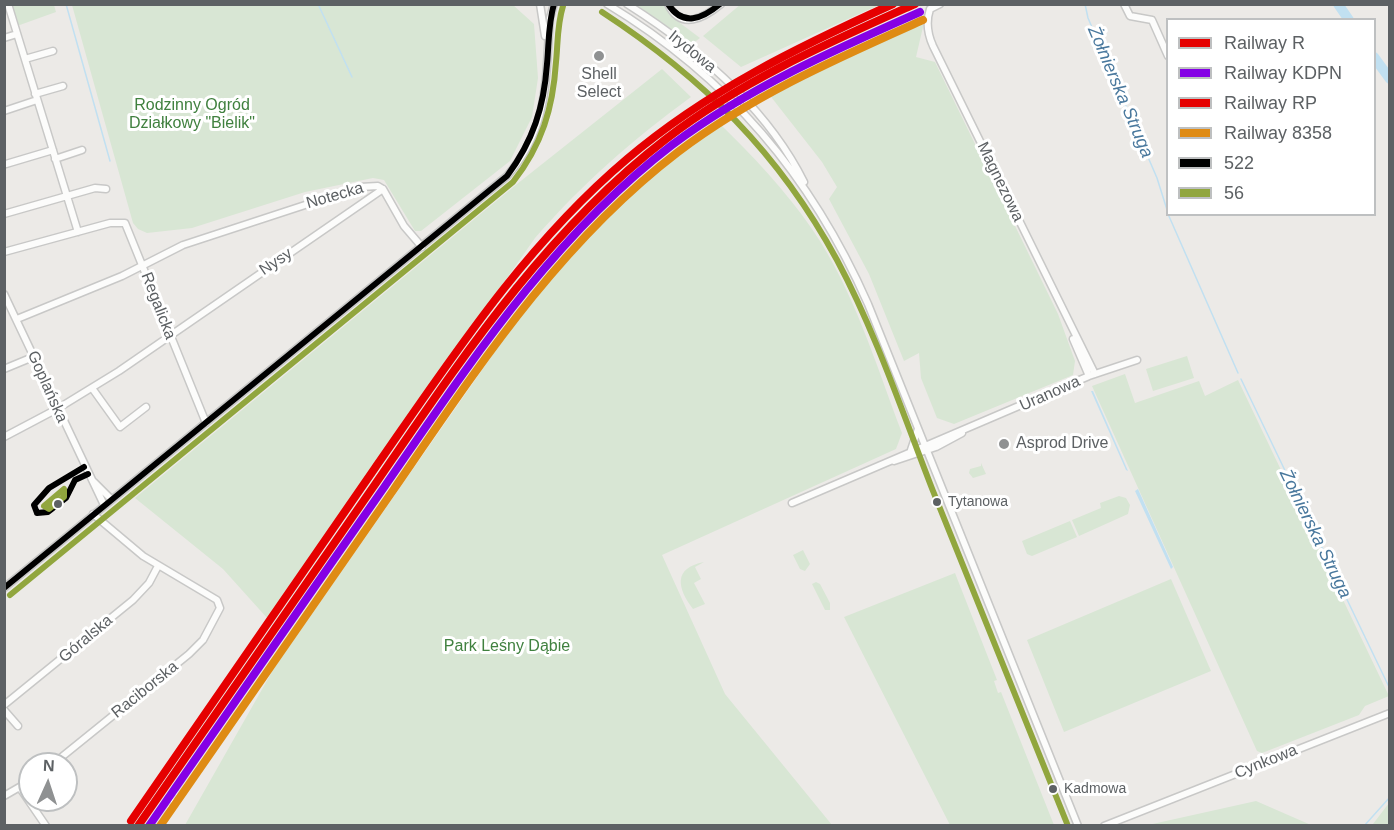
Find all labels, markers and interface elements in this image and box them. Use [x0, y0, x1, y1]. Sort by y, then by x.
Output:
legend [1166, 18, 1376, 216]
water label: Żołnierska Struga [1082, 23, 1158, 161]
street label: Irydowa [664, 27, 720, 77]
text: Railway R [1224, 33, 1305, 53]
marker: Shell Select [592, 49, 606, 63]
text: Railway KDPN [1224, 63, 1342, 83]
place label: Shell Select [577, 65, 621, 103]
text: Railway RP [1224, 93, 1317, 113]
park label: Rodzinny Ogród Działkowy "Bielik" [129, 96, 255, 134]
text: Railway 8358 [1224, 123, 1332, 143]
street label: Magnezowa [972, 139, 1028, 225]
text: 522 [1224, 153, 1254, 173]
street label: Notecka [304, 179, 366, 213]
text: 56 [1224, 183, 1244, 203]
street label: Nysy [256, 244, 296, 280]
street label: Regalicka [136, 270, 180, 342]
street label: Goplańska [23, 348, 71, 426]
street label: Uranowa [1017, 372, 1083, 416]
place label: Asprod Drive [1016, 434, 1108, 454]
marker: Asprod Drive [997, 437, 1011, 451]
water label: Żołnierska Struga [1274, 466, 1356, 602]
place label: Tytanowa [948, 494, 1008, 510]
marker: Tytanowa [931, 496, 943, 508]
unlabelled marker [52, 498, 64, 510]
street label: Góralska [55, 611, 117, 667]
park label: Park Leśny Dąbie [444, 637, 570, 657]
street label: Raciborska [108, 657, 182, 723]
street label: Cynkowa [1232, 741, 1300, 783]
north arrow [18, 752, 78, 812]
text: N [43, 757, 55, 774]
place label: Kadmowa [1064, 781, 1126, 797]
marker: Kadmowa [1047, 783, 1059, 795]

